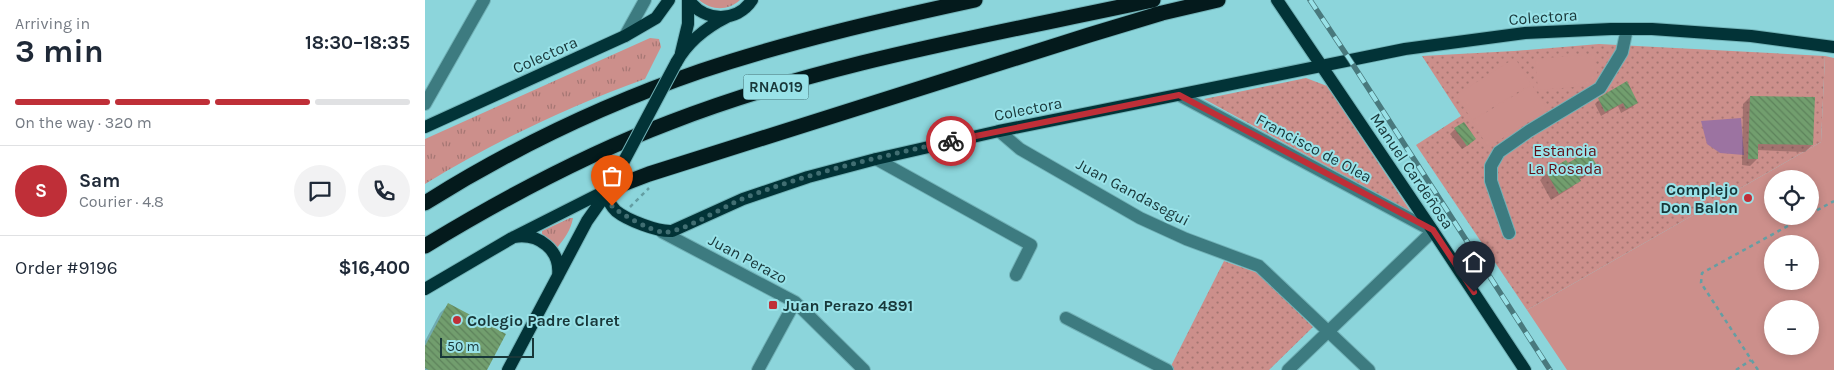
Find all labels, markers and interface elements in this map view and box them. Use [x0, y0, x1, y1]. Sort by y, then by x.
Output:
street label: Colectora [1508, 5, 1578, 29]
text: Arriving in [15, 14, 90, 33]
text: 18:30–18:35 [305, 32, 410, 54]
street label: Colectora [510, 32, 580, 78]
text: 3 min [15, 33, 104, 70]
road number: RNA019 [743, 74, 809, 100]
street label: Colectora [992, 93, 1064, 125]
street label: Manuel Cardeñosa [1366, 109, 1458, 233]
street label: Francisco de Olea [1253, 110, 1375, 186]
text: On the way · 320 m [15, 113, 152, 132]
courier [926, 116, 976, 166]
icon: bike [937, 127, 965, 155]
park label: Estancia La Rosada [1528, 141, 1602, 178]
street label: Juan Gandasegui [1073, 154, 1193, 230]
pin [591, 155, 633, 206]
icon: bag [598, 162, 626, 190]
button: chat [294, 165, 346, 217]
button: phone [358, 165, 410, 217]
text: Sam [79, 170, 120, 192]
map controls [1764, 170, 1819, 355]
button: locate [1764, 170, 1819, 225]
text: S [35, 180, 47, 202]
place label: Complejo Don Balon [1660, 180, 1738, 217]
text: Courier · 4.8 [79, 192, 164, 211]
marker: Complejo Don Balon [1742, 192, 1754, 204]
street label: Juan Perazo [705, 230, 791, 288]
button: + [1764, 235, 1819, 290]
pin [1453, 241, 1495, 292]
icon: home [1460, 248, 1488, 276]
text: Order #9196 [15, 257, 118, 279]
text: $16,400 [338, 257, 410, 279]
place label: Juan Perazo 4891 [783, 296, 913, 315]
marker: Juan Perazo 4891 [767, 299, 779, 311]
button: − [1764, 300, 1819, 355]
place label: Colegio Padre Claret [467, 311, 620, 330]
marker: Colegio Padre Claret [451, 314, 463, 326]
scale bar [440, 335, 534, 358]
text: 50 m [447, 338, 480, 355]

